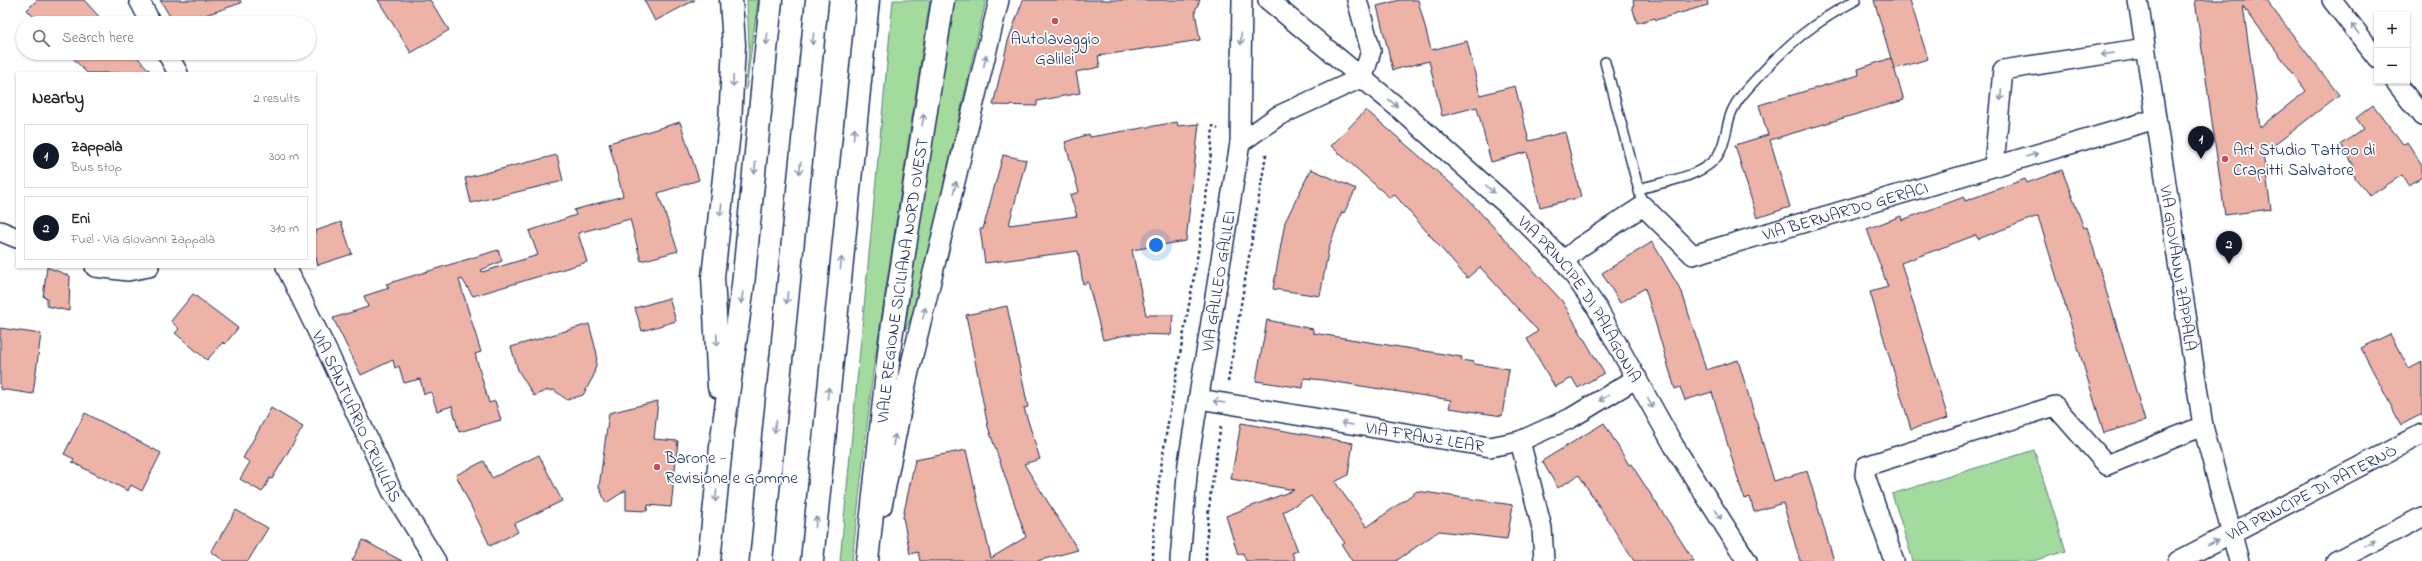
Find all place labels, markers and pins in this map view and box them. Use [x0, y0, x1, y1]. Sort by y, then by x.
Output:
marker: Autolavaggio Galilei [1050, 16, 1060, 26]
place label: Autolavaggio Galilei [1010, 27, 1100, 72]
pin: 1 [2188, 126, 2214, 159]
place label: Art Studio Tattoo di Crapitti Salvatore [2233, 138, 2376, 183]
marker: Art Studio Tattoo di Crapitti Salvatore [2220, 154, 2230, 164]
pin: 2 [2216, 231, 2242, 264]
place label: Barone - Revisione e Gomme [664, 446, 798, 491]
marker: Barone - Revisione e Gomme [652, 462, 662, 472]

